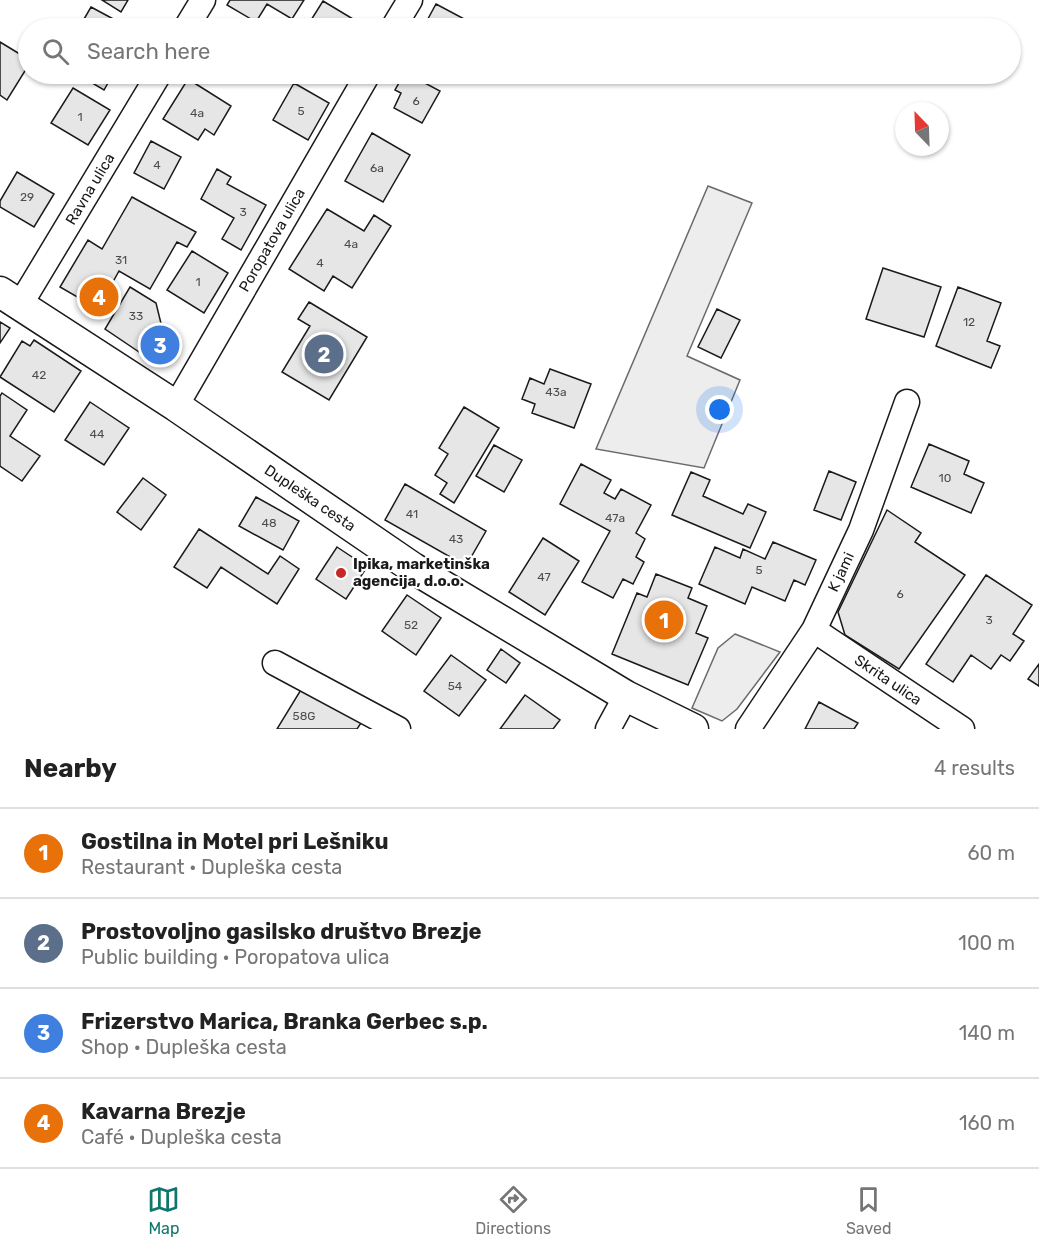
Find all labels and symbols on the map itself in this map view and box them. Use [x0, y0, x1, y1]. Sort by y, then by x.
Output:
house number: 6 [412, 94, 420, 108]
north arrow [895, 102, 949, 156]
house number: 5 [297, 104, 305, 118]
house number: 4a [190, 106, 204, 120]
house number: 1 [77, 110, 83, 124]
street label: Ravna ulica [62, 150, 118, 228]
house number: 4 [153, 158, 161, 172]
house number: 6a [370, 161, 384, 175]
street label: Poropatova ulica [235, 185, 309, 295]
house number: 29 [20, 190, 34, 204]
house number: 3 [239, 205, 247, 219]
house number: 4a [344, 237, 358, 251]
house number: 31 [115, 253, 127, 267]
house number: 4 [316, 256, 324, 270]
pin: 4 [80, 274, 118, 320]
house number: 1 [195, 275, 201, 289]
house number: 33 [129, 309, 143, 323]
house number: 12 [963, 315, 975, 329]
pin: 3 [140, 322, 180, 368]
pin: 2 [304, 332, 344, 376]
house number: 42 [32, 368, 46, 382]
house number: 43a [545, 385, 567, 399]
your location [705, 395, 734, 424]
house number: 44 [90, 427, 105, 441]
street label: Dupleška cesta [261, 461, 359, 535]
house number: 10 [939, 471, 951, 485]
house number: 41 [406, 507, 418, 521]
house number: 47a [605, 511, 625, 525]
house number: 48 [261, 516, 277, 530]
house number: 43 [449, 532, 463, 546]
street label: K jami [824, 549, 858, 595]
place label: Ipika, marketinška agencija, d.o.o. [353, 555, 490, 590]
house number: 5 [755, 563, 763, 577]
marker: Ipika, marketinška agencija, d.o.o. [334, 566, 348, 580]
house number: 47 [537, 570, 551, 584]
house number: 6 [896, 587, 904, 601]
pin: 1 [644, 598, 684, 642]
house number: 3 [985, 613, 993, 627]
house number: 52 [404, 618, 418, 632]
street label: Skrita ulica [851, 651, 925, 709]
house number: 54 [448, 679, 463, 693]
house number: 58G [293, 709, 315, 723]

